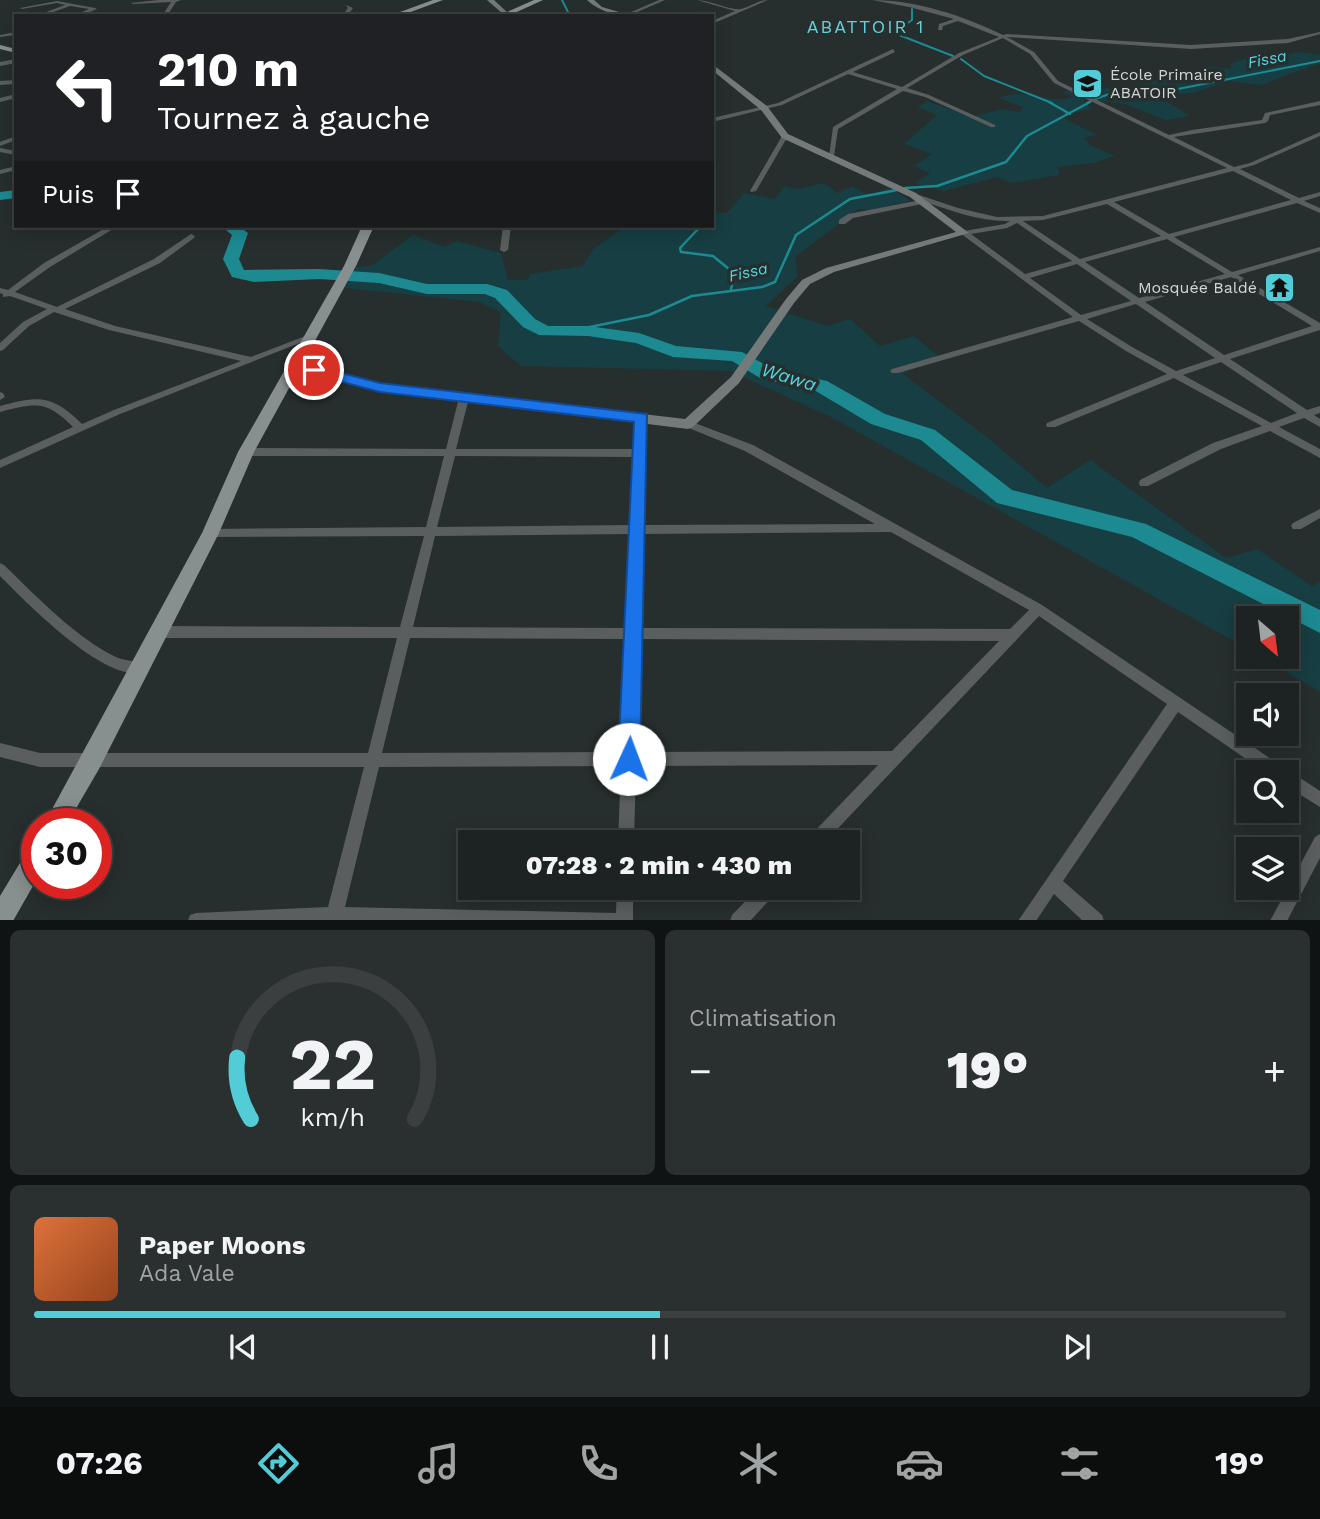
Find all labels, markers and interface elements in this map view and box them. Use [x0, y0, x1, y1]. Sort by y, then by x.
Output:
district label: ABATTOIR 1 [807, 16, 925, 37]
text: 210 m [157, 40, 299, 98]
icon: left [42, 42, 133, 133]
water label: Fissa [1246, 46, 1288, 72]
place label: École Primaire ABATOIR [1110, 65, 1223, 102]
school or university icon: École Primaire ABATOIR [1070, 66, 1104, 100]
text: Tournez à gauche [157, 99, 430, 137]
icon: arrive [109, 175, 147, 213]
text: Puis [42, 179, 95, 209]
water label: Fissa [727, 258, 770, 286]
temple icon: Mosquée Baldé [1263, 270, 1297, 304]
place label: Mosquée Baldé [1138, 278, 1257, 297]
pin [284, 340, 344, 400]
icon: arrive [295, 351, 333, 389]
water label: Wawa [759, 358, 819, 396]
north arrow [1236, 606, 1298, 668]
map controls [1236, 606, 1299, 900]
button: sound [1236, 683, 1299, 746]
position arrow [592, 722, 666, 796]
button: search [1236, 760, 1299, 823]
speed limit sign: 30 [21, 808, 112, 899]
button: layers [1236, 837, 1299, 900]
text: 07:28 · 2 min · 430 m [526, 850, 792, 880]
text: Climatisation [689, 1005, 837, 1032]
text: 22 [289, 1021, 376, 1107]
text: 19° [947, 1040, 1028, 1101]
text: − [689, 1049, 712, 1093]
text: + [1263, 1049, 1286, 1093]
text: km/h [300, 1102, 365, 1131]
text: Paper Moons [139, 1230, 306, 1260]
text: Ada Vale [139, 1260, 235, 1287]
icon: previous [224, 1328, 262, 1366]
icon: pause [641, 1328, 679, 1366]
icon: next [1058, 1328, 1096, 1366]
icon: directions [254, 1439, 303, 1488]
icon: music [414, 1439, 463, 1488]
icon: phone [574, 1439, 623, 1488]
icon: climate [734, 1439, 783, 1488]
icon: car [895, 1439, 944, 1488]
icon: filters [1055, 1439, 1104, 1488]
text: 07:26 [56, 1444, 143, 1482]
text: 19° [1215, 1444, 1264, 1482]

